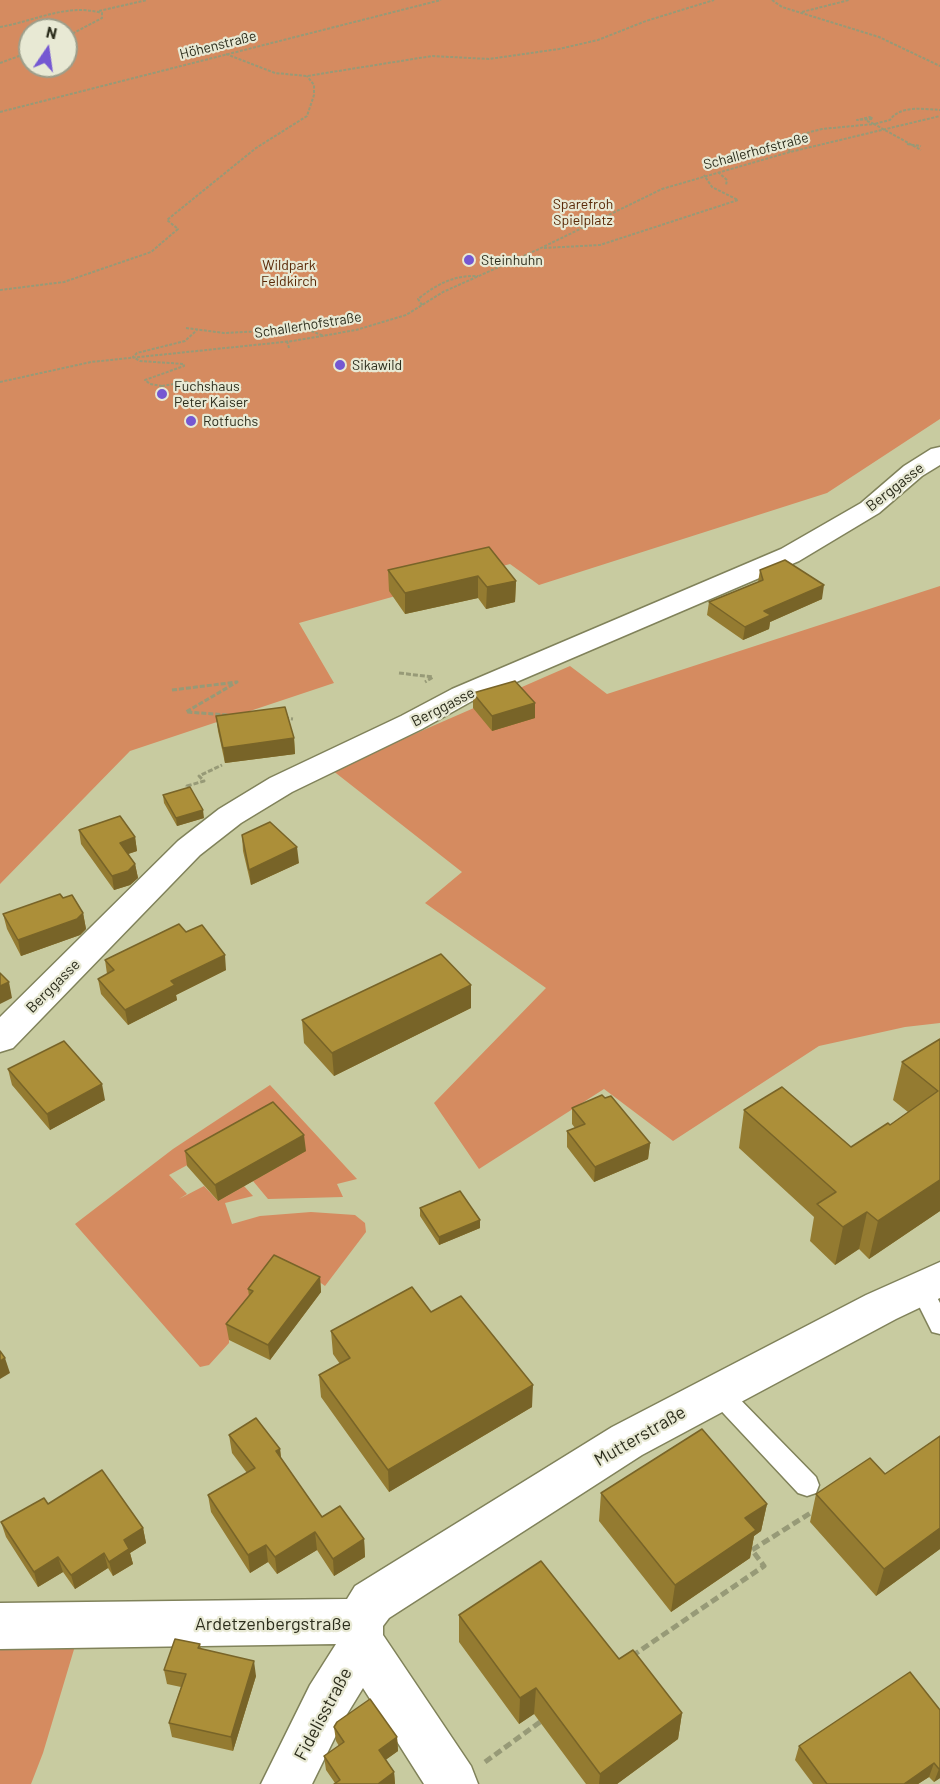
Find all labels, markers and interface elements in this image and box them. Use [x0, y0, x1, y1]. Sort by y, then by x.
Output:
north arrow [18, 18, 78, 78]
text: N [44, 21, 59, 42]
street label: Höhenstraße [178, 27, 258, 63]
street label: Schallerhofstraße [702, 129, 810, 173]
park label: Sparefroh Spielplatz [553, 196, 613, 228]
place label: Steinhuhn [481, 252, 543, 268]
marker: Steinhuhn [462, 253, 476, 267]
park label: Wildpark Feldkirch [261, 257, 317, 290]
street label: Schallerhofstraße [253, 308, 363, 342]
place label: Sikawild [352, 357, 402, 373]
marker: Sikawild [333, 358, 347, 372]
place label: Fuchshaus Peter Kaiser [174, 378, 248, 410]
marker: Fuchshaus Peter Kaiser [155, 387, 169, 401]
place label: Rotfuchs [203, 413, 258, 429]
marker: Rotfuchs [184, 414, 198, 428]
street label: Berggasse [862, 459, 928, 515]
street label: Berggasse [408, 683, 478, 731]
street label: Berggasse [22, 955, 84, 1017]
street label: Mutterstraße [590, 1401, 690, 1471]
street label: Ardetzenbergstraße [195, 1613, 351, 1635]
street label: Fidelisstraße [290, 1664, 356, 1764]

